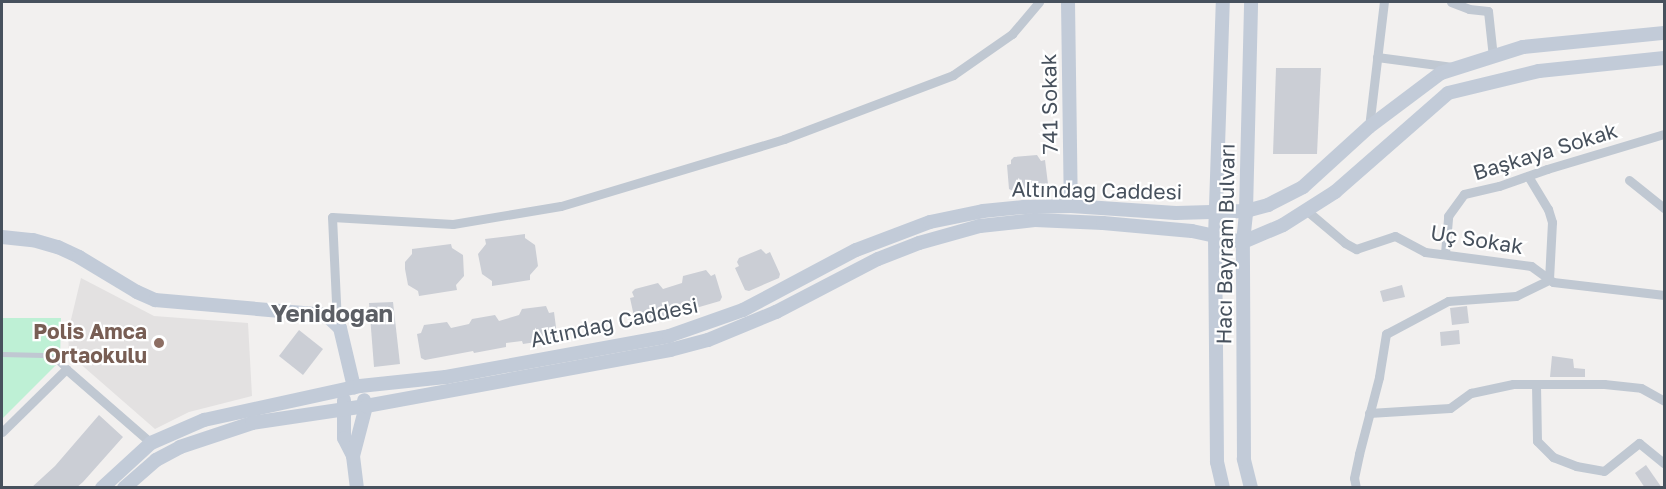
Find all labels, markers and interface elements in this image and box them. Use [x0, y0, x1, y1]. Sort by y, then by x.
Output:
street label: 741 Sokak [1036, 53, 1062, 155]
street label: Başkaya Sokak [1470, 117, 1620, 185]
street label: Hacı Bayram Bulvarı [1211, 143, 1239, 345]
street label: Altındağ Caddesi [1011, 176, 1183, 204]
street label: Uç Sokak [1429, 219, 1525, 259]
street label: Altındağ Caddesi [528, 292, 700, 352]
district label: Yenidoğan [271, 299, 393, 327]
place label: Polis Amca Ortaokulu [33, 318, 147, 368]
marker: Polis Amca Ortaokulu [152, 336, 166, 350]

